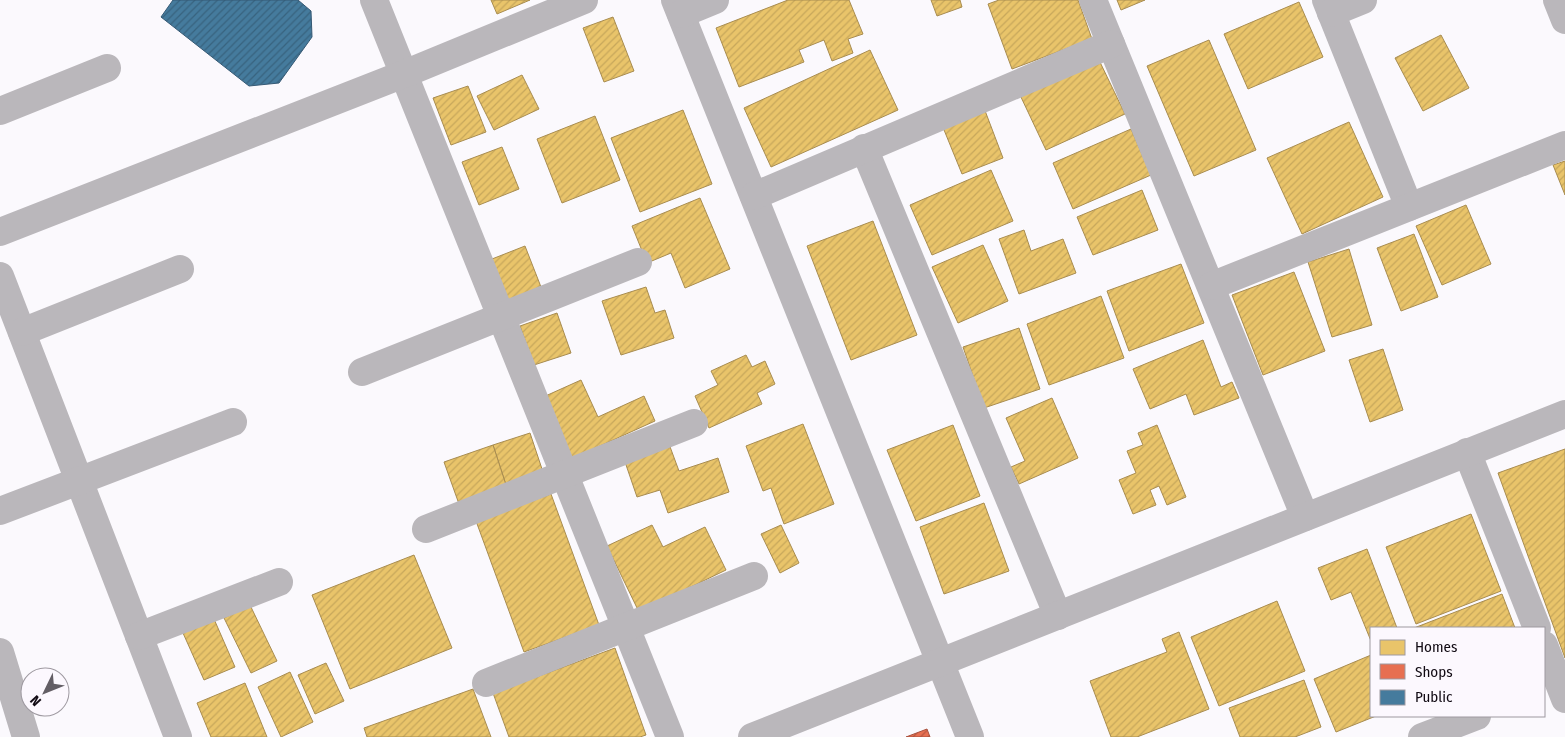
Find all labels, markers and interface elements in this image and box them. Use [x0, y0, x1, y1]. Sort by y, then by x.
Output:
legend [1370, 627, 1545, 717]
text: Homes [1415, 638, 1457, 656]
text: Shops [1415, 663, 1453, 681]
north arrow [20, 667, 70, 717]
text: Public [1415, 688, 1453, 706]
text: N [27, 692, 45, 709]

